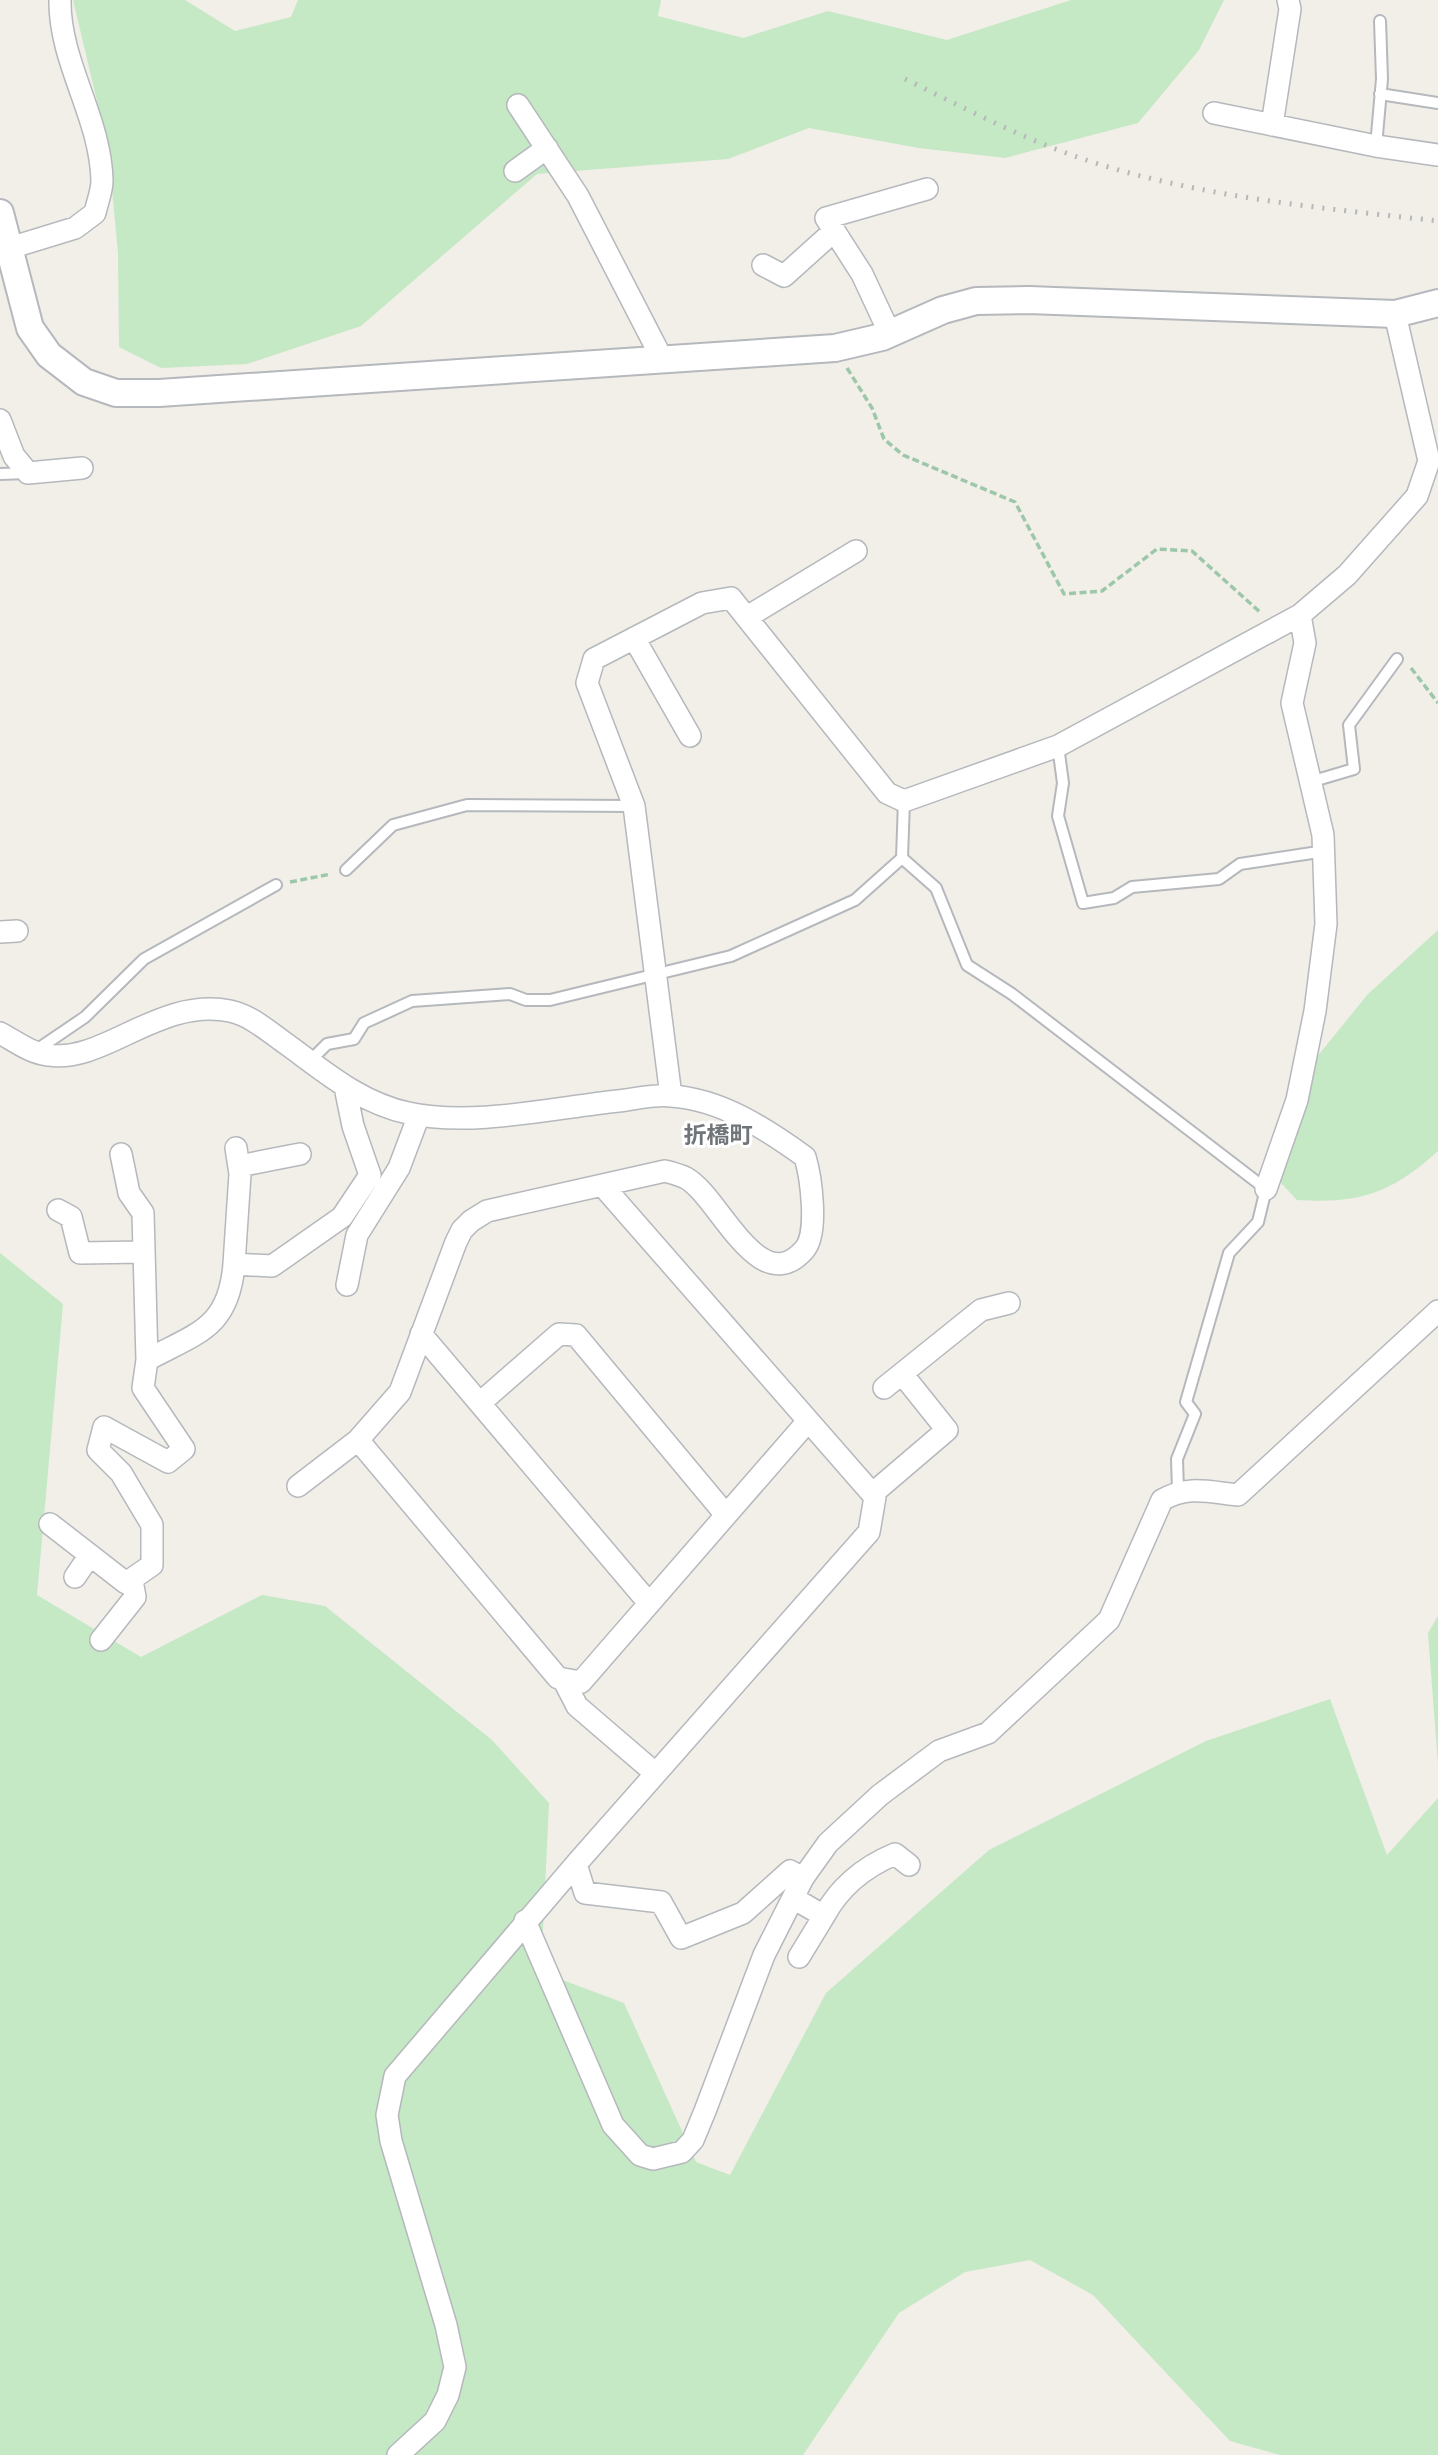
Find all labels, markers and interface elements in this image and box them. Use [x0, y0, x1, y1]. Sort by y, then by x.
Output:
district label: 折橋町 [684, 1120, 753, 1149]

